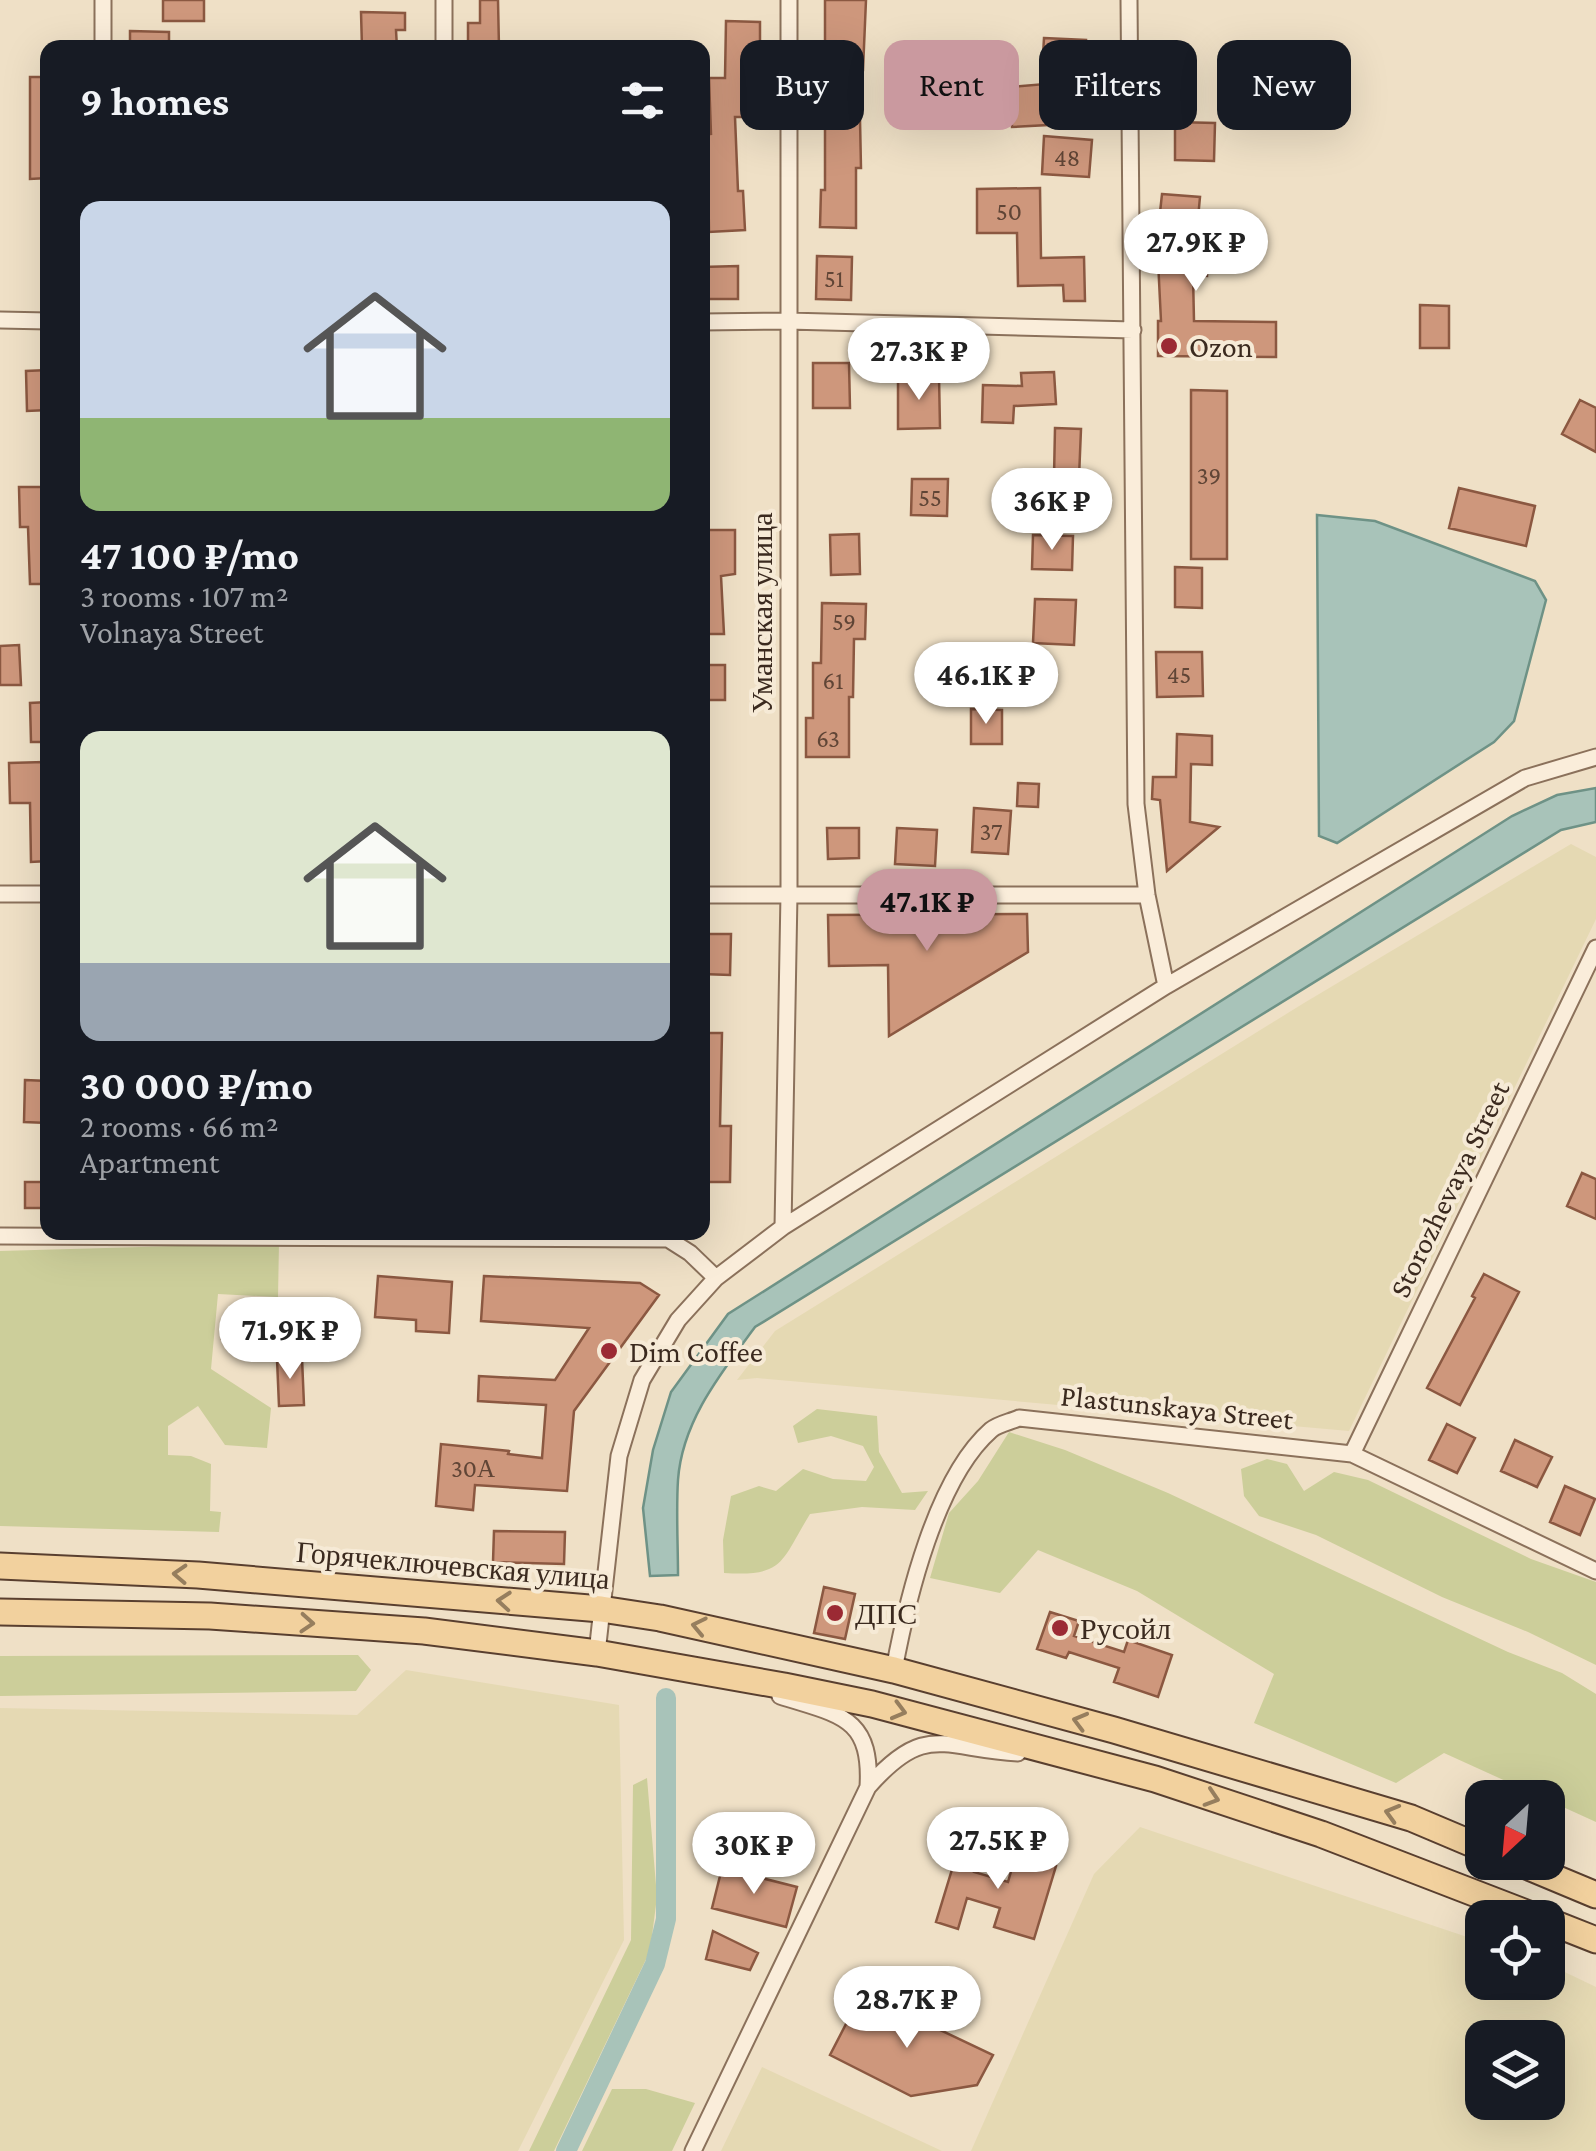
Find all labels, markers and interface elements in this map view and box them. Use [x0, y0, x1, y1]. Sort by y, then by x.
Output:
chip: Buy [740, 40, 864, 130]
chip: Rent [884, 40, 1019, 130]
chip: Filters [1039, 40, 1197, 130]
chip: New [1217, 40, 1351, 130]
icon: filters [615, 73, 670, 128]
text: 9 homes [80, 77, 229, 124]
house number: 48 [1054, 144, 1080, 171]
house number: 50 [996, 198, 1022, 225]
pin: 27.9K ₽ [1104, 209, 1288, 294]
text: 27.9K ₽ [1146, 223, 1246, 259]
house number: 51 [824, 265, 844, 292]
icon: home [285, 266, 465, 446]
pin: 27.3K ₽ [827, 318, 1011, 403]
place label: Ozon [1189, 330, 1253, 363]
text: 27.3K ₽ [870, 332, 968, 368]
marker: Ozon [1158, 335, 1180, 357]
house number: 39 [1197, 462, 1221, 489]
pin: 36K ₽ [982, 468, 1122, 553]
text: 36K ₽ [1013, 482, 1091, 518]
house number: 55 [918, 484, 942, 511]
street label: Уманская улица [745, 512, 778, 714]
text: 47 100 ₽/mo [80, 531, 299, 578]
text: 3 rooms · 107 m² [80, 578, 289, 614]
house number: 59 [832, 608, 856, 635]
text: Volnaya Street [80, 614, 263, 650]
pin: 46.1K ₽ [894, 642, 1078, 727]
text: 46.1K ₽ [936, 656, 1036, 692]
house number: 45 [1167, 661, 1191, 688]
house number: 61 [823, 667, 844, 694]
house number: 63 [816, 725, 840, 752]
icon: home [285, 796, 465, 976]
house number: 37 [979, 818, 1003, 845]
pin: 47.1K ₽ [835, 869, 1019, 954]
text: 47.1K ₽ [879, 883, 975, 919]
text: 30 000 ₽/mo [80, 1061, 313, 1108]
street label: Storozhevaya Street [1382, 1075, 1517, 1303]
text: 2 rooms · 66 m² [80, 1108, 278, 1144]
text: Apartment [80, 1144, 219, 1180]
pin: 71.9K ₽ [198, 1297, 382, 1382]
text: 71.9K ₽ [241, 1311, 339, 1347]
place label: Dim Coffee [629, 1335, 763, 1368]
marker: Dim Coffee [598, 1340, 620, 1362]
street label: Plastunskaya Street [1059, 1378, 1296, 1437]
house number: 30А [451, 1455, 495, 1482]
street label: Горячеключевская улица [295, 1535, 611, 1595]
one-way arrow [171, 1564, 187, 1585]
one-way arrow [495, 1590, 511, 1612]
place label: ДПС [855, 1597, 917, 1630]
marker: ДПС [824, 1602, 846, 1624]
one-way arrow [299, 1612, 315, 1633]
place label: Русойл [1080, 1612, 1171, 1645]
one-way arrow [690, 1617, 707, 1638]
marker: Русойл [1049, 1617, 1071, 1639]
one-way arrow [890, 1700, 907, 1721]
one-way arrow [1072, 1711, 1089, 1732]
north arrow [1465, 1780, 1565, 1880]
map controls [1465, 1780, 1565, 2120]
one-way arrow [1203, 1786, 1220, 1806]
one-way arrow [1384, 1804, 1401, 1825]
pin: 27.5K ₽ [906, 1807, 1090, 1892]
pin: 30K ₽ [684, 1812, 824, 1897]
text: 27.5K ₽ [949, 1821, 1047, 1857]
text: 30K ₽ [714, 1826, 794, 1862]
button: locate [1465, 1900, 1565, 2000]
pin: 28.7K ₽ [815, 1966, 999, 2051]
text: 28.7K ₽ [856, 1980, 958, 2016]
button: layers [1465, 2020, 1565, 2120]

